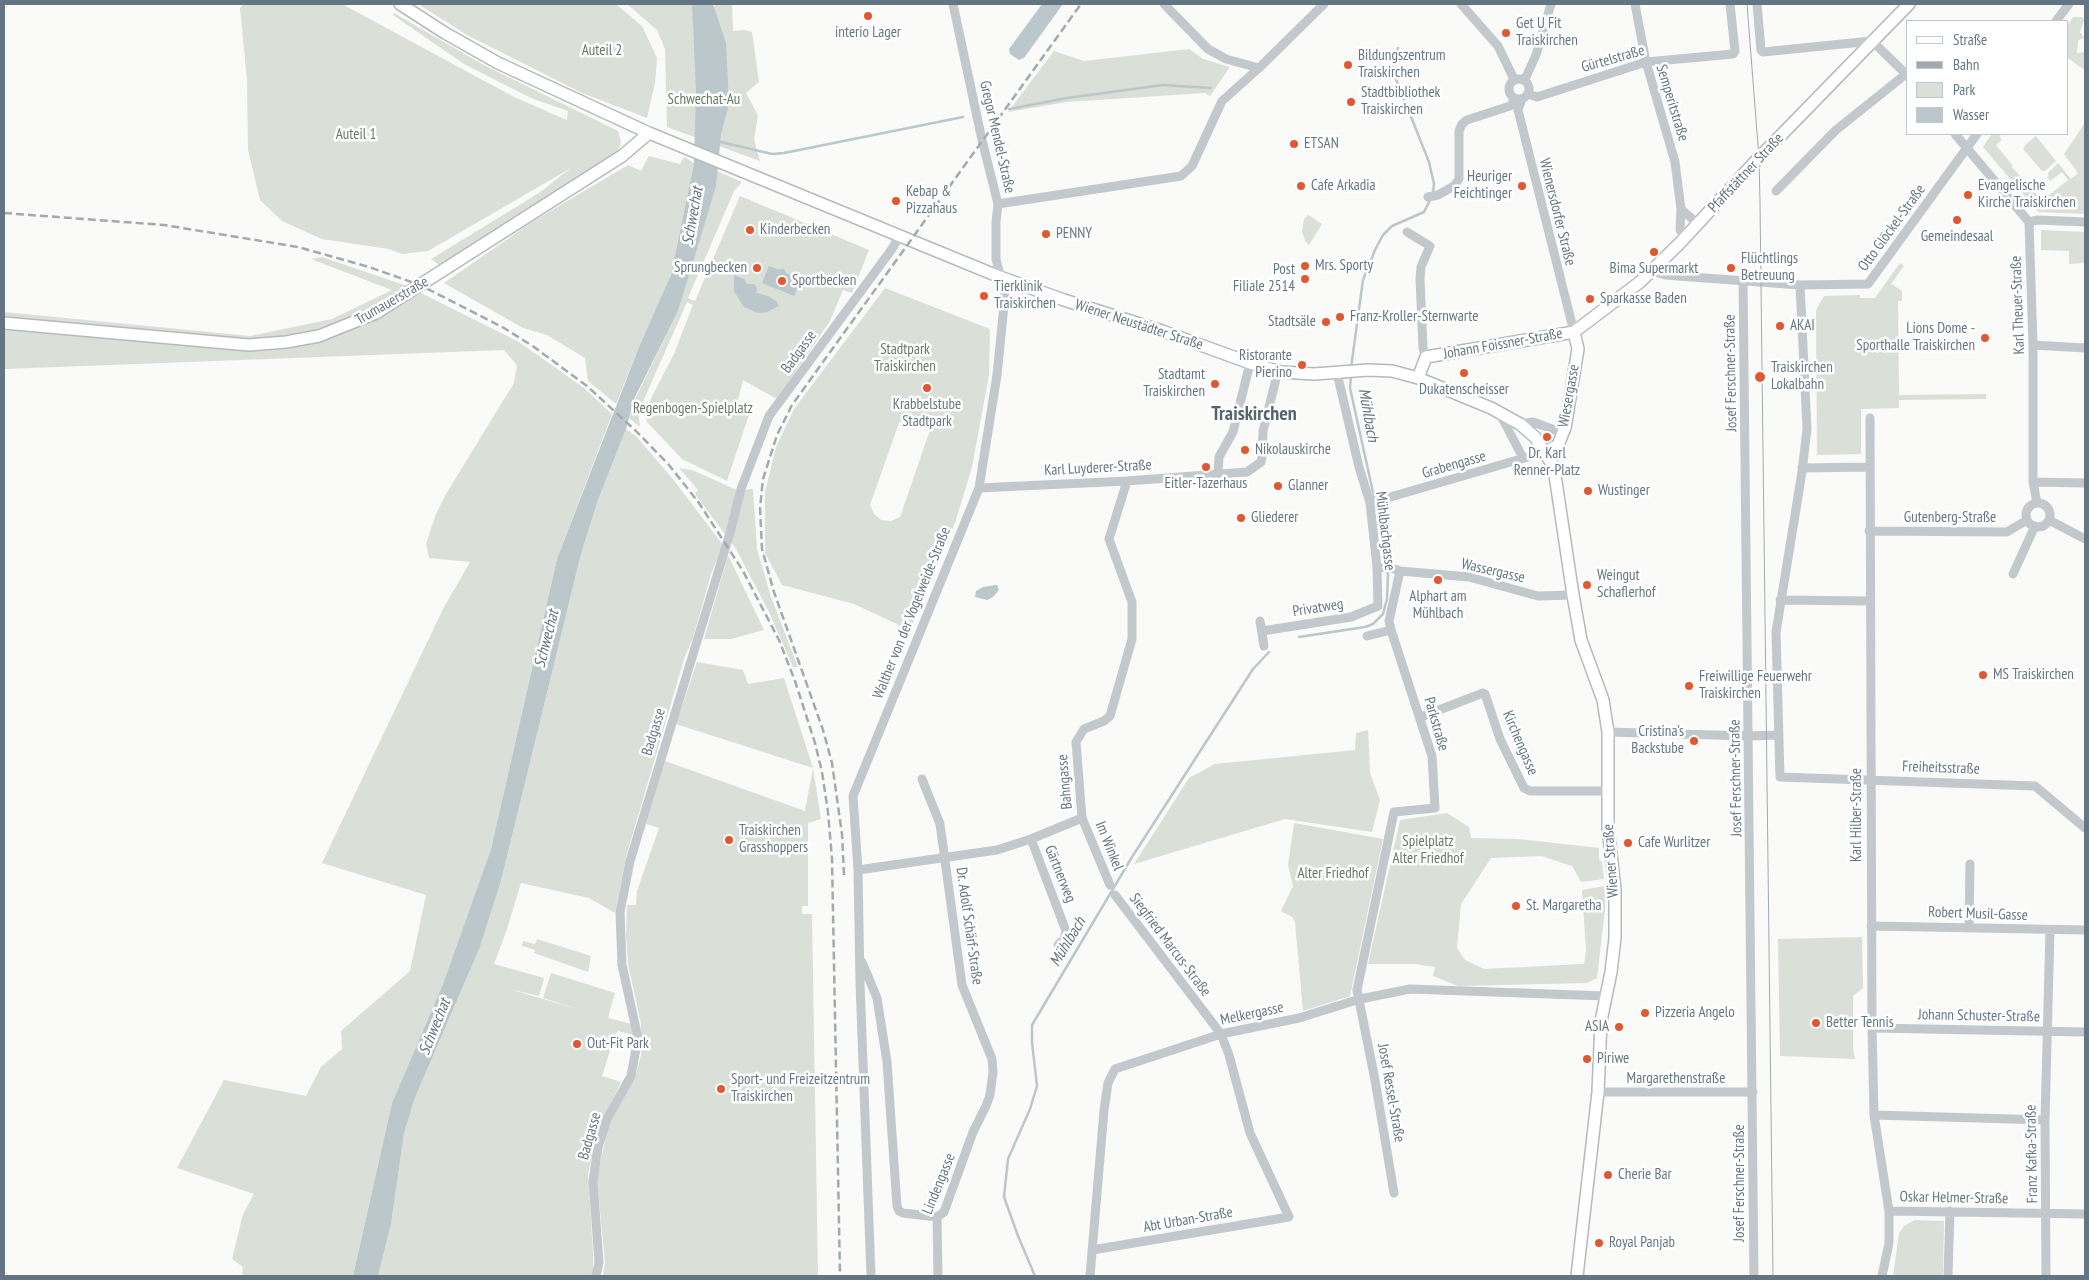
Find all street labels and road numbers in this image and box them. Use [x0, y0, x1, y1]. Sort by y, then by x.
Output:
street label: Gürtelstraße [1579, 41, 1647, 77]
street label: Semperitstraße [1652, 62, 1692, 144]
street label: Gregor Mendel-Straße [975, 79, 1019, 195]
street label: Pfaffstättner Straße [1705, 130, 1787, 216]
street label: Wienersdorfer Straße [1535, 156, 1579, 268]
street label: Otto Glöckel-Straße [1855, 181, 1929, 275]
street label: Karl Theuer-Straße [2007, 255, 2029, 355]
street label: Trumauerstraße [352, 273, 432, 329]
street label: Wiener Neustädter Straße [1073, 296, 1205, 354]
street label: Josef Ferschner-Straße [1721, 314, 1741, 432]
street label: Johann Foissner-Straße [1442, 325, 1564, 363]
street label: Badgasse [778, 327, 820, 377]
street label: Wiesergasse [1555, 363, 1583, 429]
street label: Grabengasse [1420, 447, 1488, 483]
street label: Karl Luyderer-Straße [1044, 456, 1152, 480]
street label: Mühlbachgasse [1371, 490, 1399, 572]
street label: Gutenberg-Straße [1904, 509, 1996, 527]
street label: Walther von der Vogelweide-Straße [869, 525, 955, 701]
street label: Wassergasse [1459, 555, 1527, 587]
street label: Privatweg [1291, 595, 1345, 621]
street label: Parkstraße [1420, 695, 1452, 753]
street label: Badgasse [638, 706, 670, 758]
street label: Kirchengasse [1498, 708, 1542, 778]
street label: Josef Ferschner-Straße [1726, 719, 1746, 837]
street label: Bahngasse [1054, 754, 1076, 810]
street label: Freiheitsstraße [1902, 758, 1980, 778]
street label: Karl Hilber-Straße [1848, 768, 1866, 862]
street label: Im Winkel [1091, 819, 1127, 873]
street label: Wiener Straße [1599, 824, 1623, 898]
street label: Gärtnerweg [1040, 843, 1080, 905]
street label: Dr. Adolf Schärf-Straße [952, 866, 986, 986]
street label: Siegfried Marcus-Straße [1125, 890, 1215, 1000]
street label: Robert Musil-Gasse [1928, 903, 2028, 925]
street label: Melkergasse [1219, 999, 1285, 1029]
street label: Johann Schuster-Straße [1918, 1006, 2040, 1026]
street label: Josef Ressel-Straße [1373, 1042, 1409, 1144]
street label: Margarethenstraße [1627, 1070, 1725, 1088]
street label: Franz Kafka-Straße [2022, 1104, 2042, 1204]
street label: Badgasse [575, 1110, 605, 1162]
street label: Josef Ferschner-Straße [1731, 1124, 1749, 1242]
street label: Lindengasse [919, 1151, 959, 1217]
street label: Oskar Helmer-Straße [1899, 1188, 2009, 1208]
street label: Abt Urban-Straße [1142, 1203, 1234, 1237]

